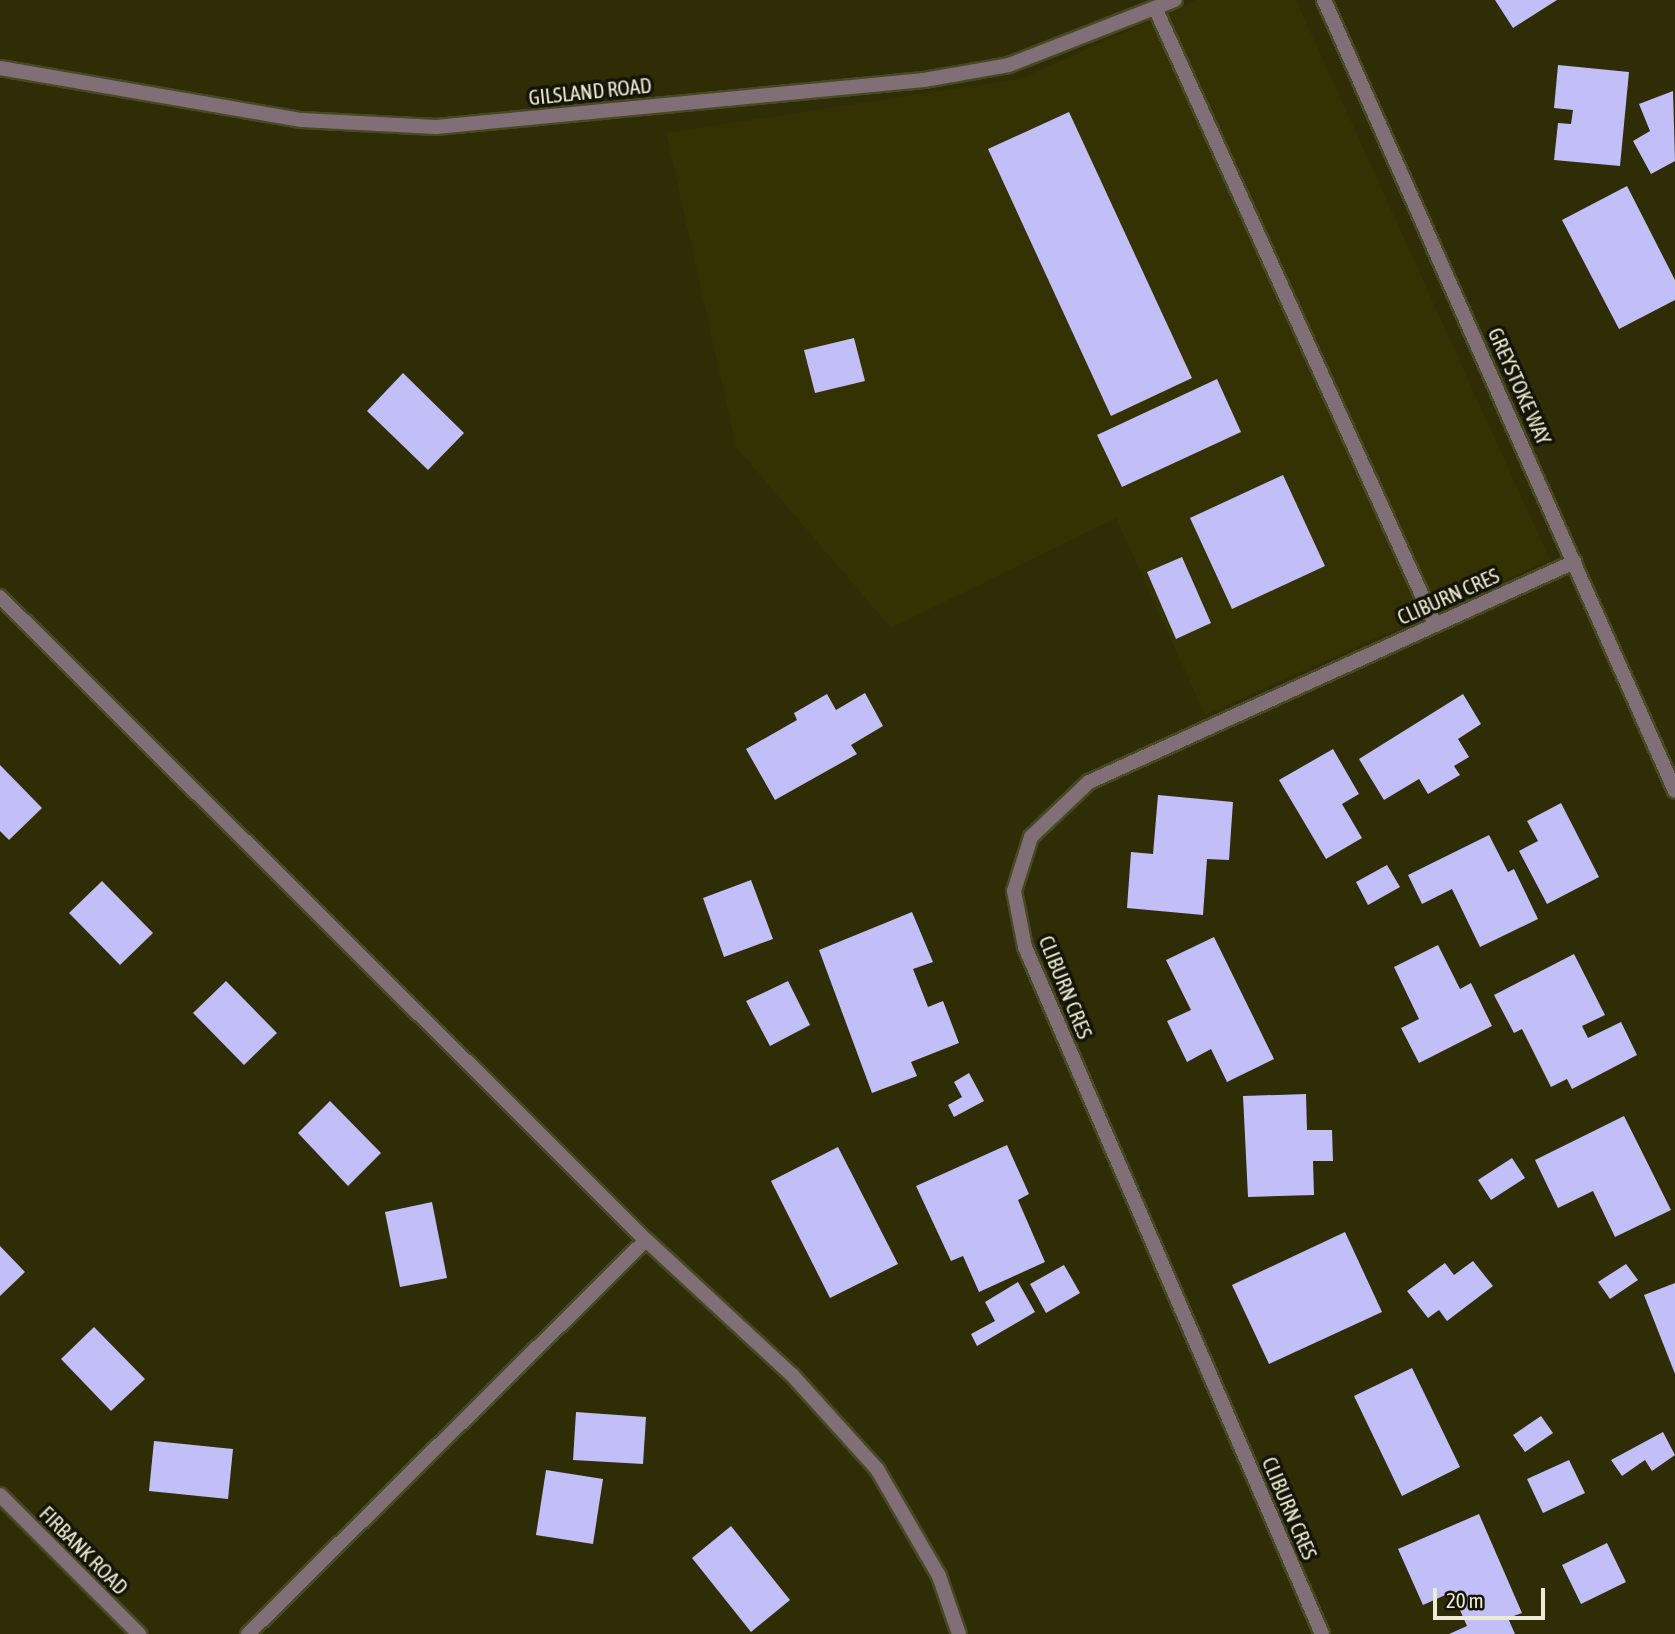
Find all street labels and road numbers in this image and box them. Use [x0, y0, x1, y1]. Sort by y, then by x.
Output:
street label: GILSLAND ROAD [527, 72, 653, 110]
street label: GREYSTOKE WAY [1483, 324, 1557, 448]
street label: CLIBURN CRES [1393, 562, 1503, 630]
street label: CLIBURN CRES [1034, 932, 1098, 1042]
street label: CLIBURN CRES [1257, 1453, 1323, 1563]
street label: FIRBANK ROAD [35, 1501, 133, 1599]

